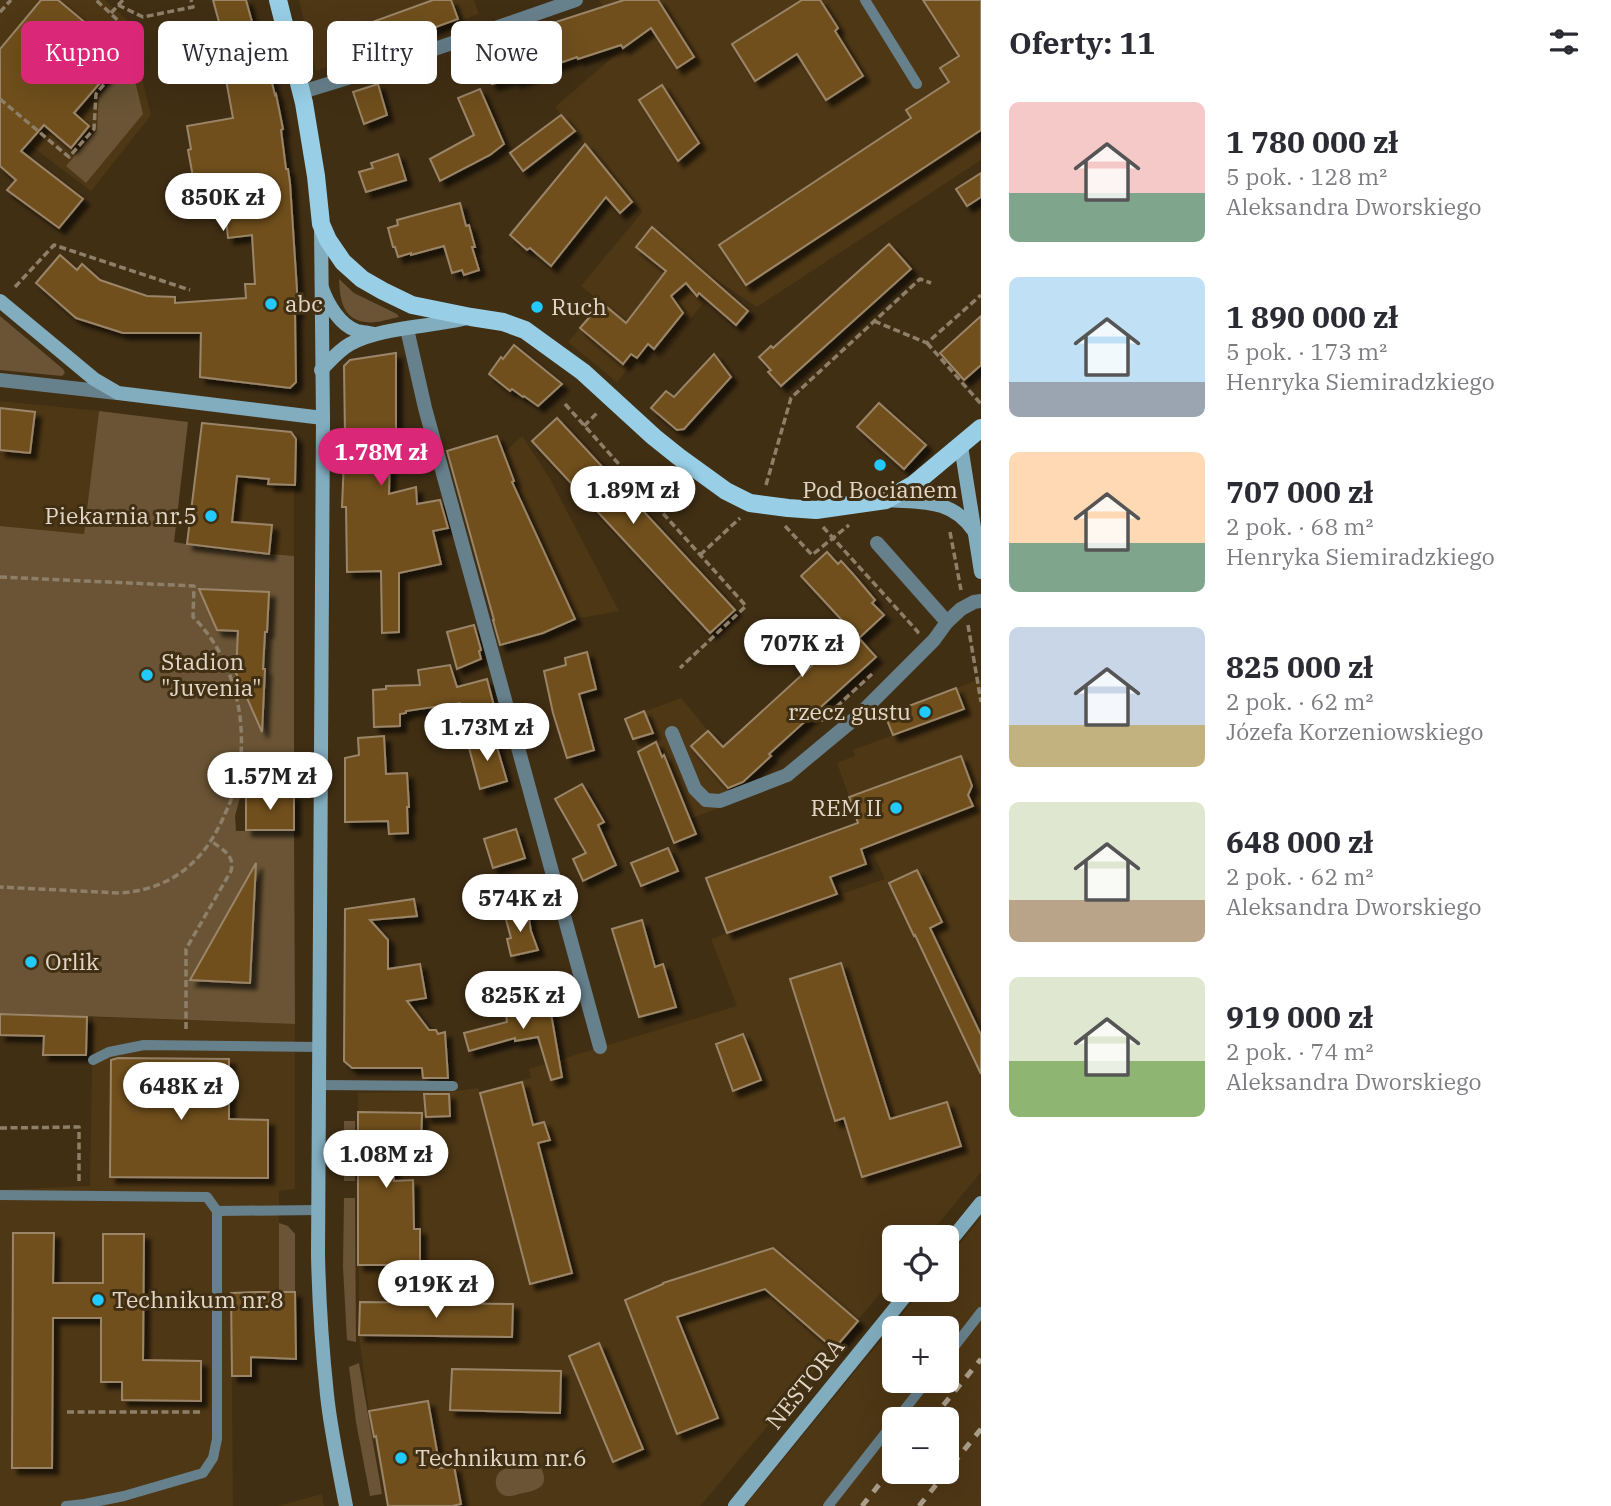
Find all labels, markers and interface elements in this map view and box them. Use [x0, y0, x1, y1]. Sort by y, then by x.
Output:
chip: Kupno [21, 21, 144, 84]
chip: Wynajem [158, 21, 313, 84]
chip: Filtry [327, 21, 437, 84]
chip: Nowe [451, 21, 562, 84]
text: Oferty: 11 [1009, 23, 1155, 62]
icon: filters [1545, 23, 1583, 61]
text: 1 780 000 zł [1226, 122, 1398, 161]
icon: home [1065, 130, 1149, 214]
text: 5 pok. · 128 m² [1226, 161, 1387, 191]
pin: 850K zł [158, 174, 288, 233]
text: 850K zł [181, 181, 265, 211]
text: Aleksandra Dworskiego [1226, 191, 1481, 221]
place label: abc [285, 288, 323, 318]
place label: Ruch [551, 291, 607, 321]
marker: abc [263, 296, 279, 312]
text: 1 890 000 zł [1226, 297, 1398, 336]
marker: Ruch [529, 299, 545, 315]
icon: home [1065, 305, 1149, 389]
text: 5 pok. · 173 m² [1226, 336, 1387, 366]
text: Henryka Siemiradzkiego [1226, 366, 1495, 396]
pin: 1.78M zł [309, 428, 453, 488]
text: 1.78M zł [334, 436, 428, 466]
marker: Pod Bocianem [872, 457, 888, 473]
pin: 1.89M zł [561, 466, 705, 526]
text: 707 000 zł [1226, 472, 1373, 511]
text: 1.89M zł [586, 474, 680, 504]
place label: Pod Bocianem [802, 474, 958, 504]
icon: home [1065, 480, 1149, 564]
place label: Piekarnia nr.5 [44, 500, 197, 530]
marker: Piekarnia nr.5 [203, 508, 219, 524]
text: 2 pok. · 68 m² [1226, 511, 1373, 541]
text: Henryka Siemiradzkiego [1226, 541, 1495, 571]
pin: 707K zł [737, 620, 867, 679]
text: 707K zł [760, 627, 844, 657]
place label: Stadion "Juvenia" [161, 646, 262, 702]
text: 825 000 zł [1226, 647, 1373, 686]
icon: home [1065, 655, 1149, 739]
marker: Stadion "Juvenia" [139, 667, 155, 683]
text: 2 pok. · 62 m² [1226, 686, 1373, 716]
place label: rzecz gustu [788, 696, 911, 726]
pin: 1.73M zł [415, 704, 559, 763]
marker: rzecz gustu [917, 704, 933, 720]
text: 1.73M zł [440, 711, 534, 741]
text: Józefa Korzeniowskiego [1226, 716, 1483, 746]
pin: 1.57M zł [198, 752, 342, 812]
text: 1.57M zł [223, 760, 317, 790]
place label: REM II [810, 792, 882, 822]
marker: REM II [888, 800, 904, 816]
text: 648 000 zł [1226, 822, 1373, 861]
icon: home [1065, 830, 1149, 914]
text: 2 pok. · 62 m² [1226, 861, 1373, 891]
pin: 574K zł [455, 874, 585, 934]
text: 574K zł [478, 882, 562, 912]
text: Aleksandra Dworskiego [1226, 891, 1481, 921]
place label: Orlik [45, 946, 100, 976]
marker: Orlik [23, 954, 39, 970]
pin: 825K zł [458, 972, 588, 1031]
text: 825K zł [481, 979, 565, 1009]
text: 919 000 zł [1226, 997, 1373, 1036]
icon: home [1065, 1005, 1149, 1089]
text: 2 pok. · 74 m² [1226, 1036, 1373, 1066]
pin: 648K zł [116, 1062, 246, 1122]
text: Aleksandra Dworskiego [1226, 1066, 1481, 1096]
text: 648K zł [139, 1070, 223, 1100]
pin: 1.08M zł [314, 1130, 458, 1190]
text: 1.08M zł [339, 1138, 433, 1168]
map controls [882, 1225, 959, 1484]
button: locate [882, 1225, 959, 1302]
pin: 919K zł [371, 1260, 501, 1320]
text: 919K zł [394, 1268, 478, 1298]
place label: Technikum nr.8 [112, 1284, 284, 1314]
marker: Technikum nr.8 [90, 1292, 106, 1308]
button: + [882, 1316, 959, 1393]
street label: NESTORA [758, 1332, 850, 1435]
button: − [882, 1407, 959, 1484]
place label: Technikum nr.6 [415, 1442, 587, 1472]
marker: Technikum nr.6 [393, 1450, 409, 1466]

